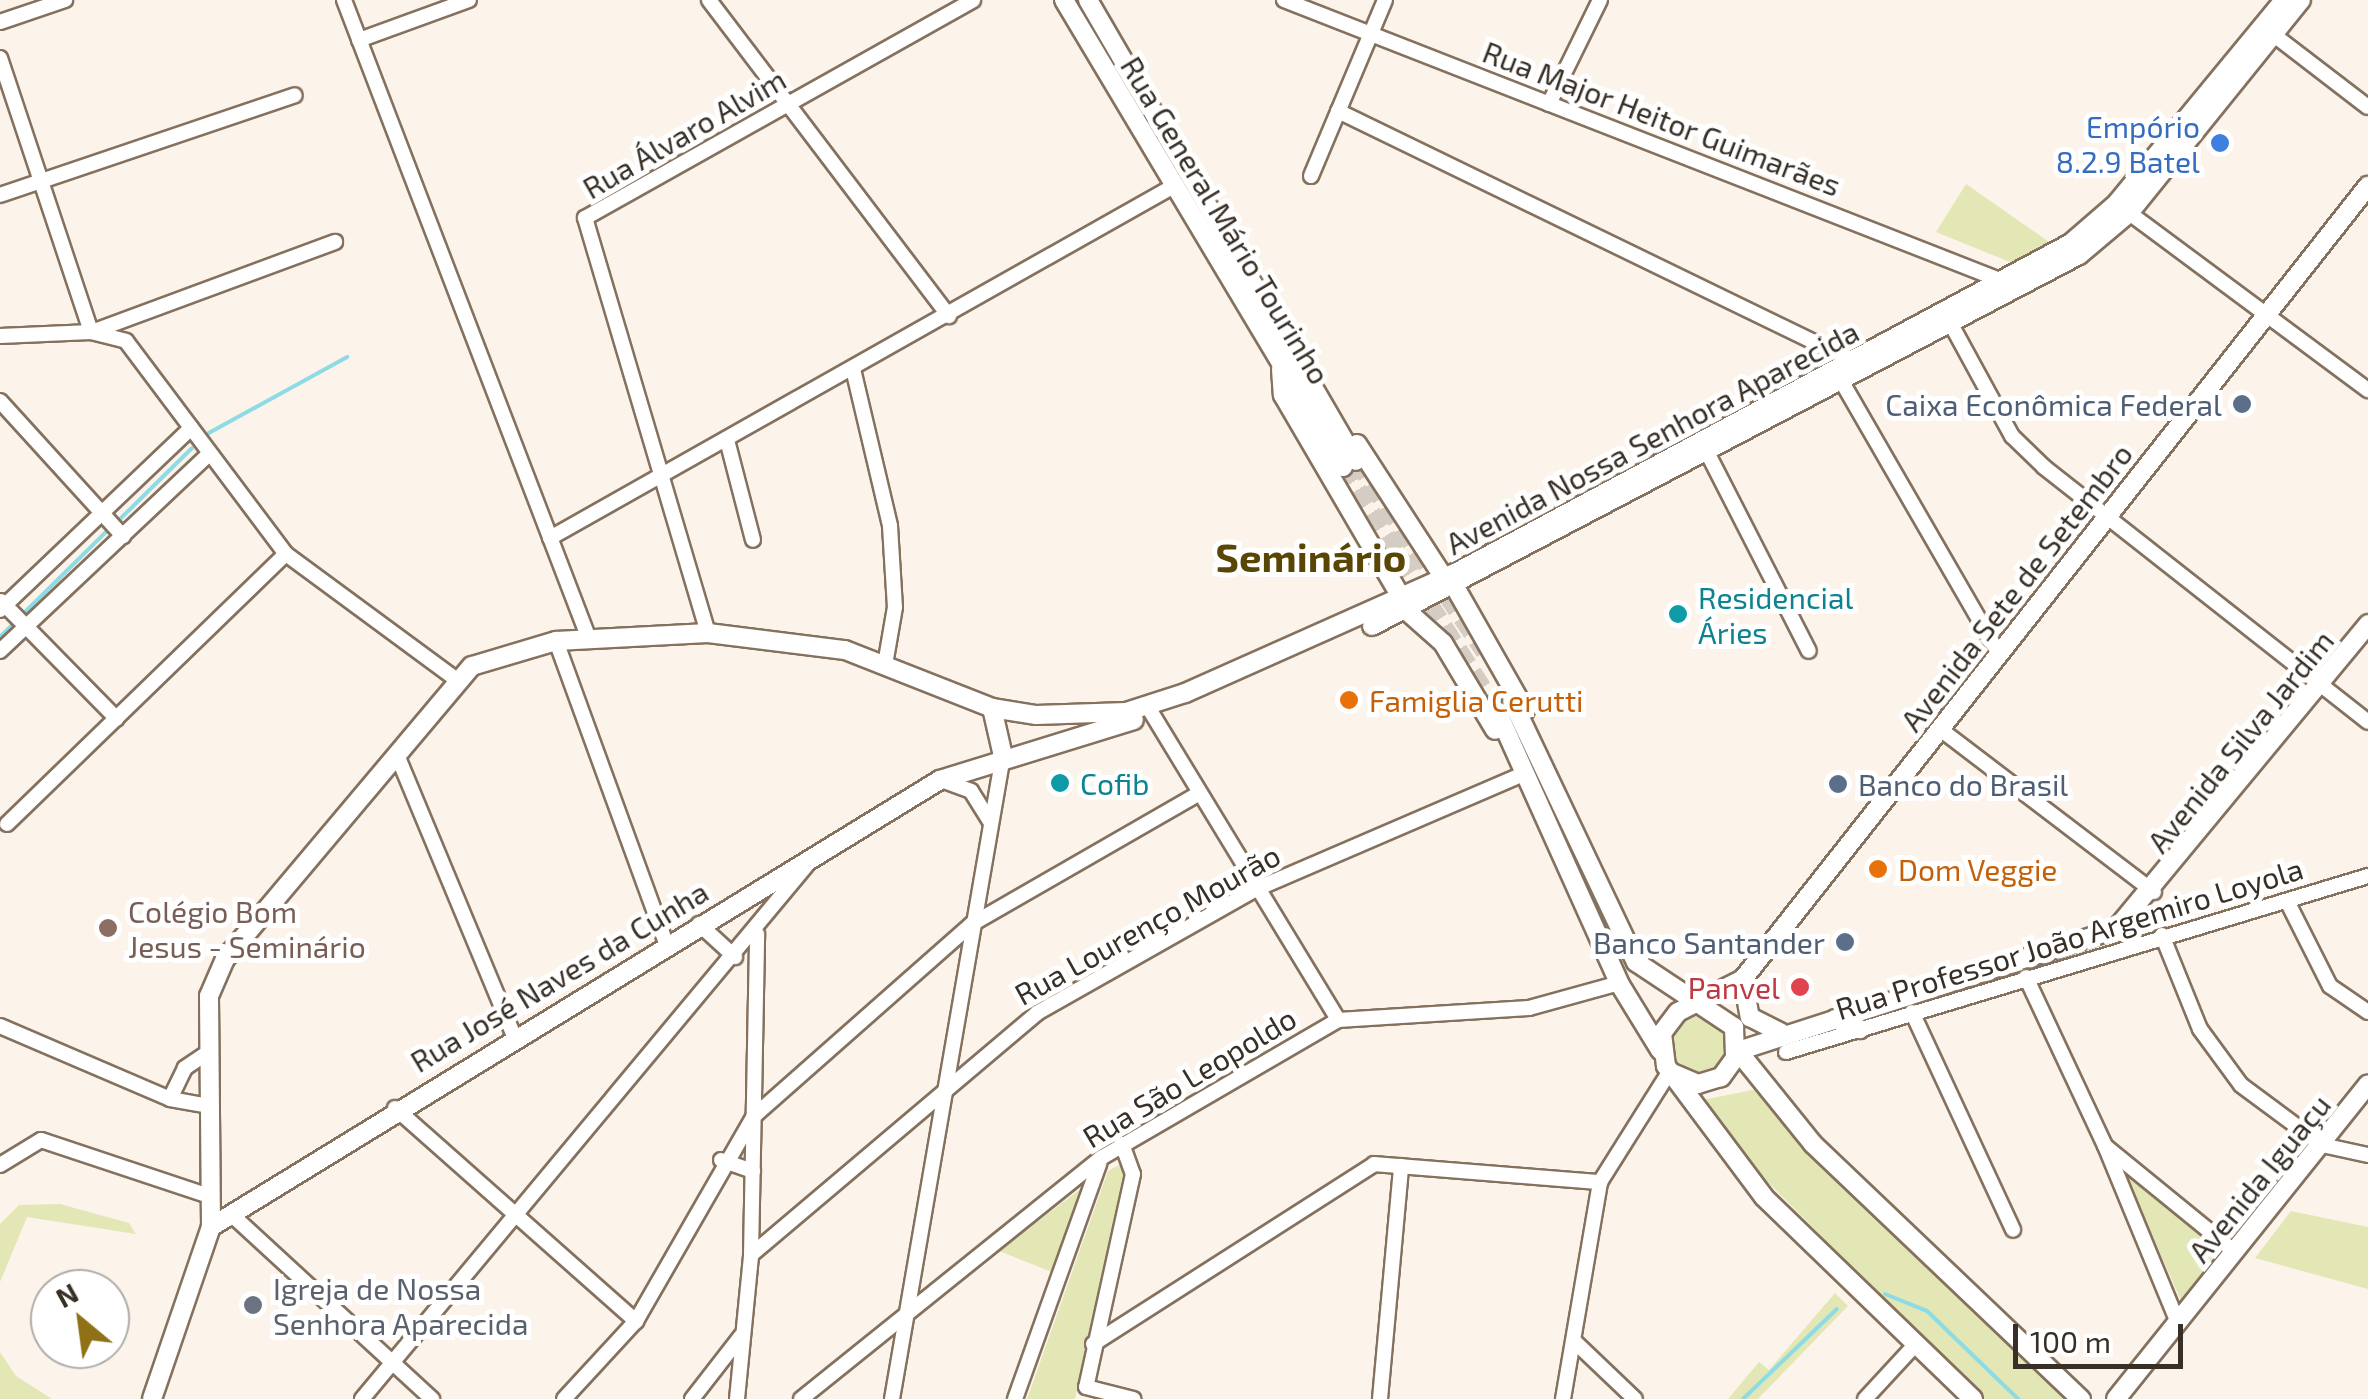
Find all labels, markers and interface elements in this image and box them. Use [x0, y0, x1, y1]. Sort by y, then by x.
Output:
street label: Rua Major Heitor Guimarães [1477, 33, 1847, 203]
street label: Rua General Mário Tourinho [1113, 49, 1339, 391]
street label: Rua Álvaro Alvim [575, 60, 793, 206]
place label: Empório 8.2.9 Batel [2056, 108, 2200, 178]
marker: Empório 8.2.9 Batel [2209, 132, 2231, 154]
street label: Avenida Nossa Senhora Aparecida [1439, 312, 1865, 562]
place label: Caixa Econômica Federal [1885, 386, 2222, 422]
marker: Caixa Econômica Federal [2231, 393, 2253, 415]
street label: Avenida Sete de Setembro [1893, 436, 2139, 738]
district label: Seminário [1216, 532, 1406, 580]
place label: Residencial Áries [1698, 579, 1853, 650]
marker: Residencial Áries [1667, 603, 1689, 625]
street label: Avenida Silva Jardim [2139, 622, 2341, 860]
place label: Famiglia Cerutti [1369, 682, 1584, 718]
marker: Famiglia Cerutti [1338, 689, 1360, 711]
place label: Cofib [1080, 765, 1149, 801]
place label: Banco do Brasil [1858, 766, 2068, 802]
marker: Cofib [1049, 772, 1071, 794]
marker: Banco do Brasil [1827, 773, 1849, 795]
street label: Rua Lourenço Mourão [1008, 836, 1286, 1012]
street label: Rua Professor João Argemiro Loyola [1830, 849, 2308, 1027]
place label: Dom Veggie [1898, 851, 2058, 887]
marker: Dom Veggie [1867, 858, 1889, 880]
street label: Rua José Naves da Cunha [403, 873, 715, 1079]
place label: Colégio Bom Jesus - Seminário [128, 893, 366, 964]
marker: Colégio Bom Jesus - Seminário [97, 917, 119, 939]
place label: Banco Santander [1593, 924, 1825, 960]
marker: Banco Santander [1834, 931, 1856, 953]
place label: Panvel [1688, 969, 1780, 1005]
marker: Panvel [1789, 976, 1811, 998]
street label: Rua São Leopoldo [1076, 999, 1302, 1155]
street label: Avenida Iguaçu [2180, 1087, 2338, 1269]
north arrow [30, 1269, 130, 1369]
place label: Igreja de Nossa Senhora Aparecida [273, 1270, 529, 1340]
text: N [49, 1275, 84, 1314]
marker: Igreja de Nossa Senhora Aparecida [242, 1294, 264, 1316]
scale bar [2018, 1304, 2188, 1366]
text: 100 m [2030, 1323, 2111, 1359]

